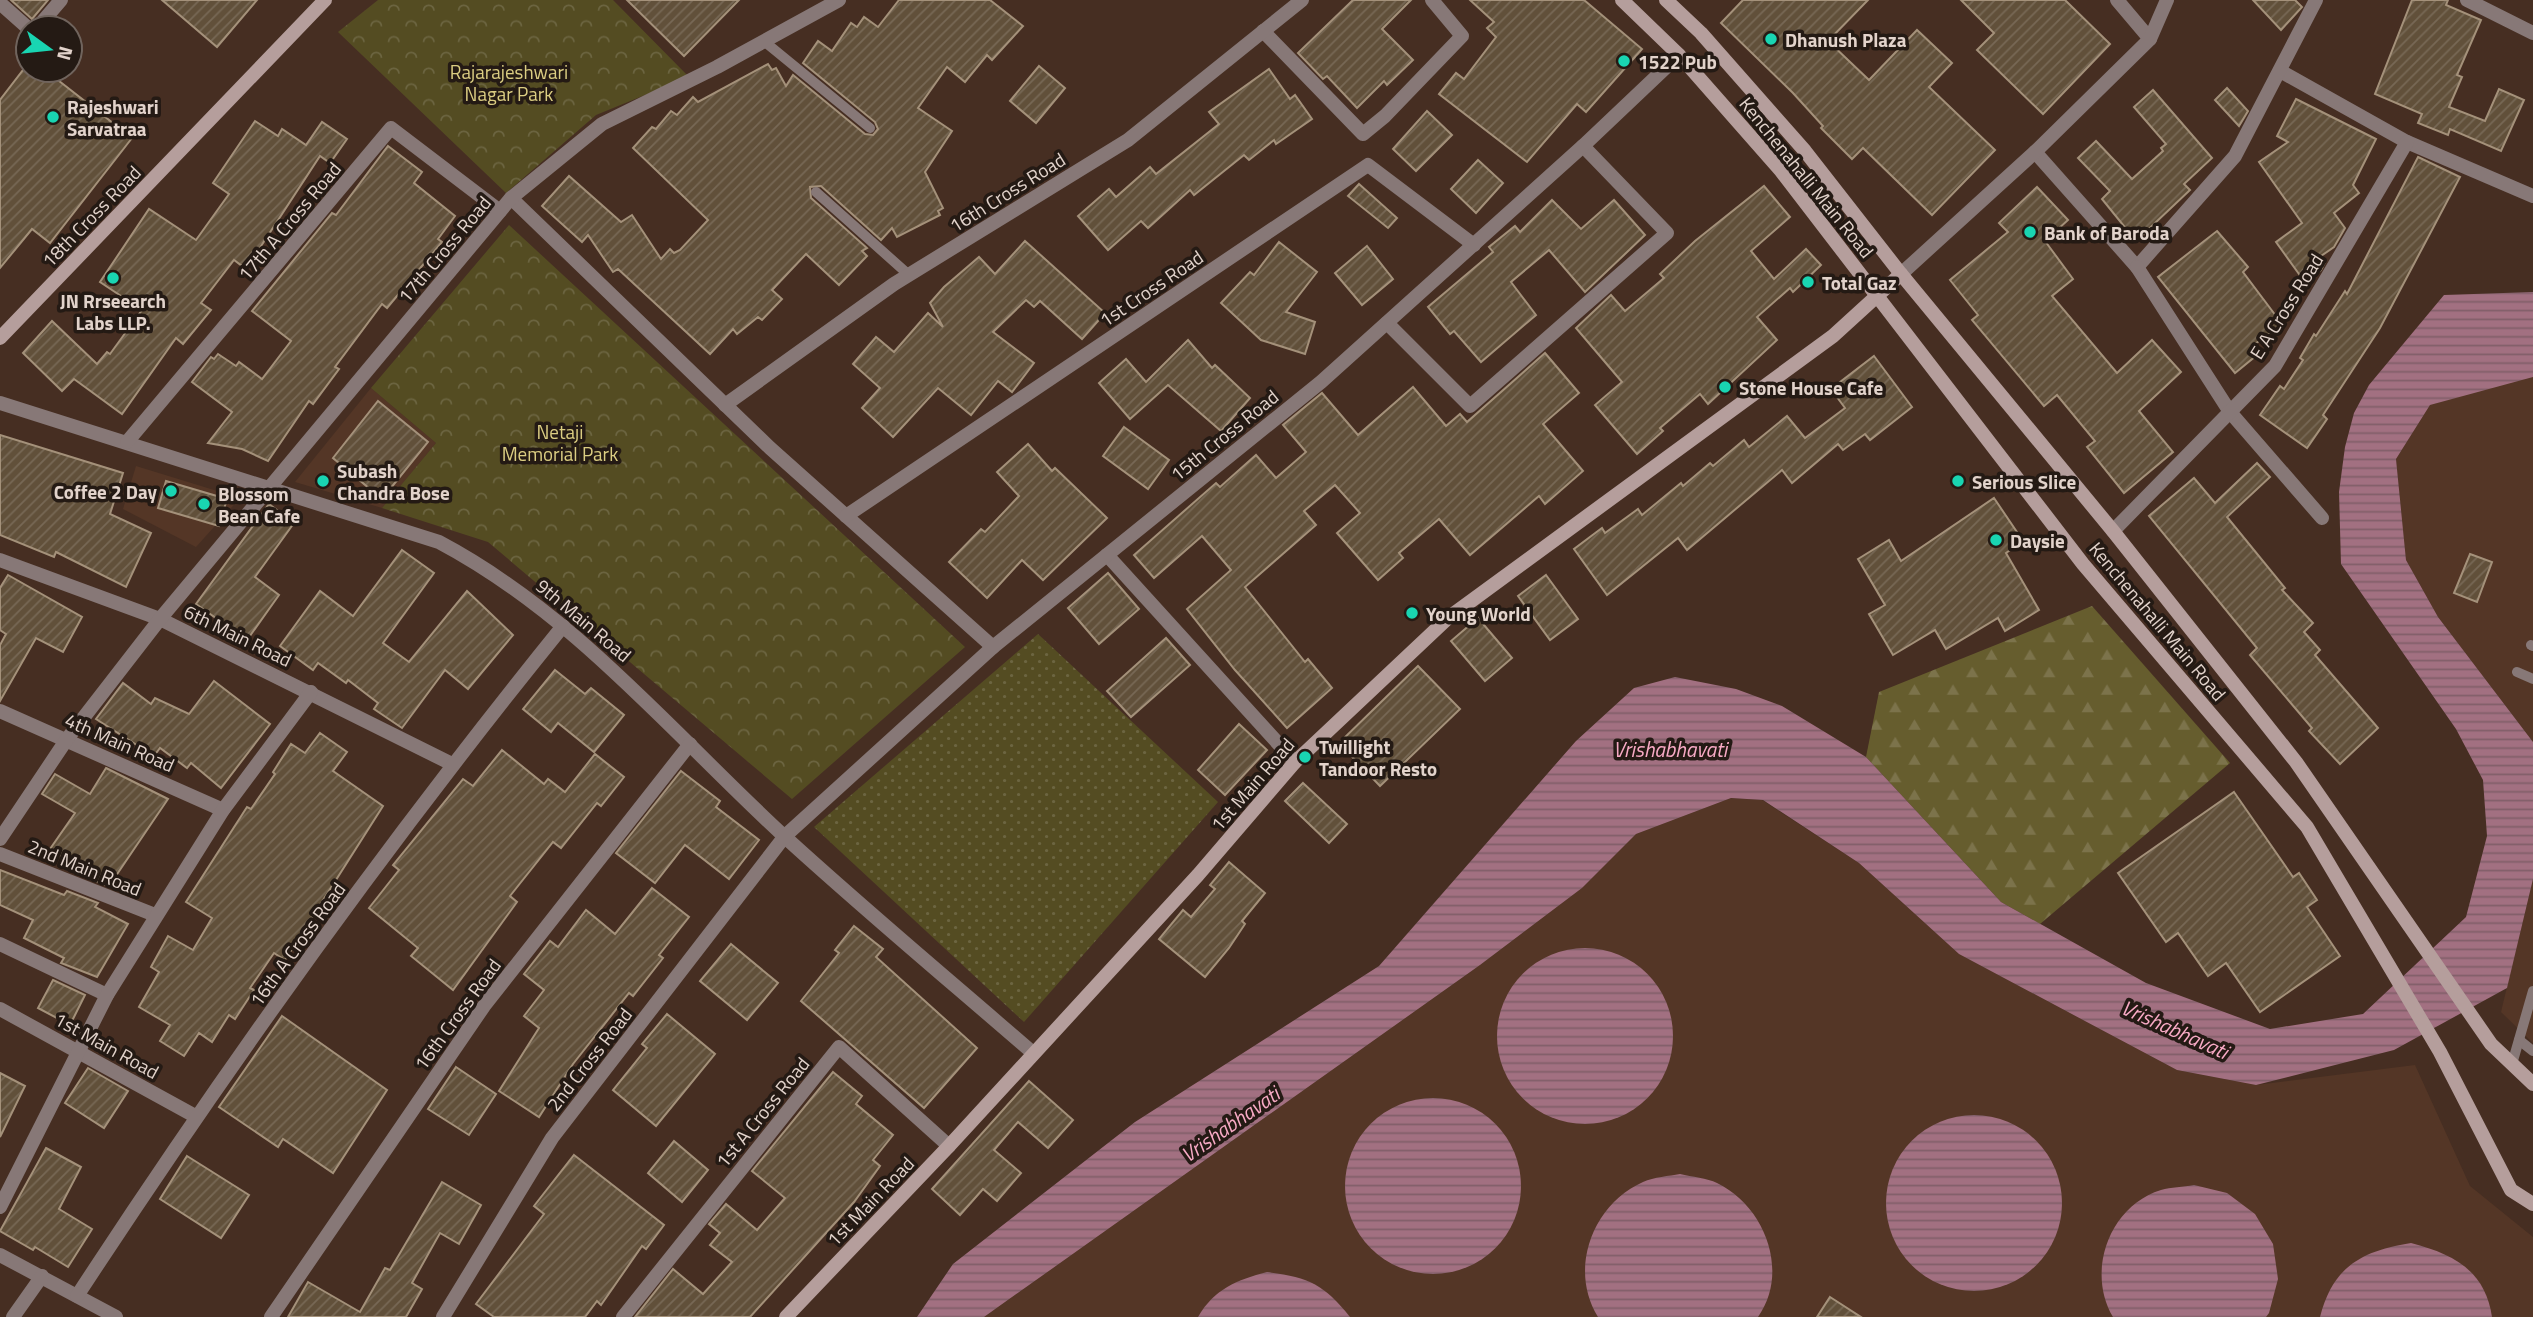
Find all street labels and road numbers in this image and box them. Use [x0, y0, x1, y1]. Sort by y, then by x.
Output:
street label: Kenchenahalli Main Road [1733, 90, 1881, 264]
street label: 16th Cross Road [943, 145, 1071, 239]
street label: 17th A Cross Road [230, 155, 348, 287]
street label: 18th Cross Road [35, 158, 147, 274]
street label: 17th Cross Road [390, 189, 498, 309]
street label: 1st Cross Road [1093, 242, 1209, 334]
street label: E A Cross Road [2242, 247, 2330, 365]
street label: 15th Cross Road [1164, 382, 1284, 488]
street label: Kenchenahalli Main Road [2083, 535, 2233, 707]
street label: 9th Main Road [530, 571, 638, 669]
street label: 6th Main Road [179, 596, 297, 674]
street label: 4th Main Road [61, 705, 179, 779]
street label: 1st Main Road [1203, 731, 1301, 837]
street label: 2nd Main Road [24, 831, 146, 903]
street label: 16th A Cross Road [242, 876, 352, 1012]
street label: 16th Cross Road [406, 952, 508, 1076]
street label: 2nd Cross Road [539, 1001, 639, 1117]
street label: 1st Main Road [49, 1004, 165, 1086]
street label: 1st A Cross Road [708, 1050, 816, 1174]
street label: 1st Main Road [819, 1149, 921, 1253]

